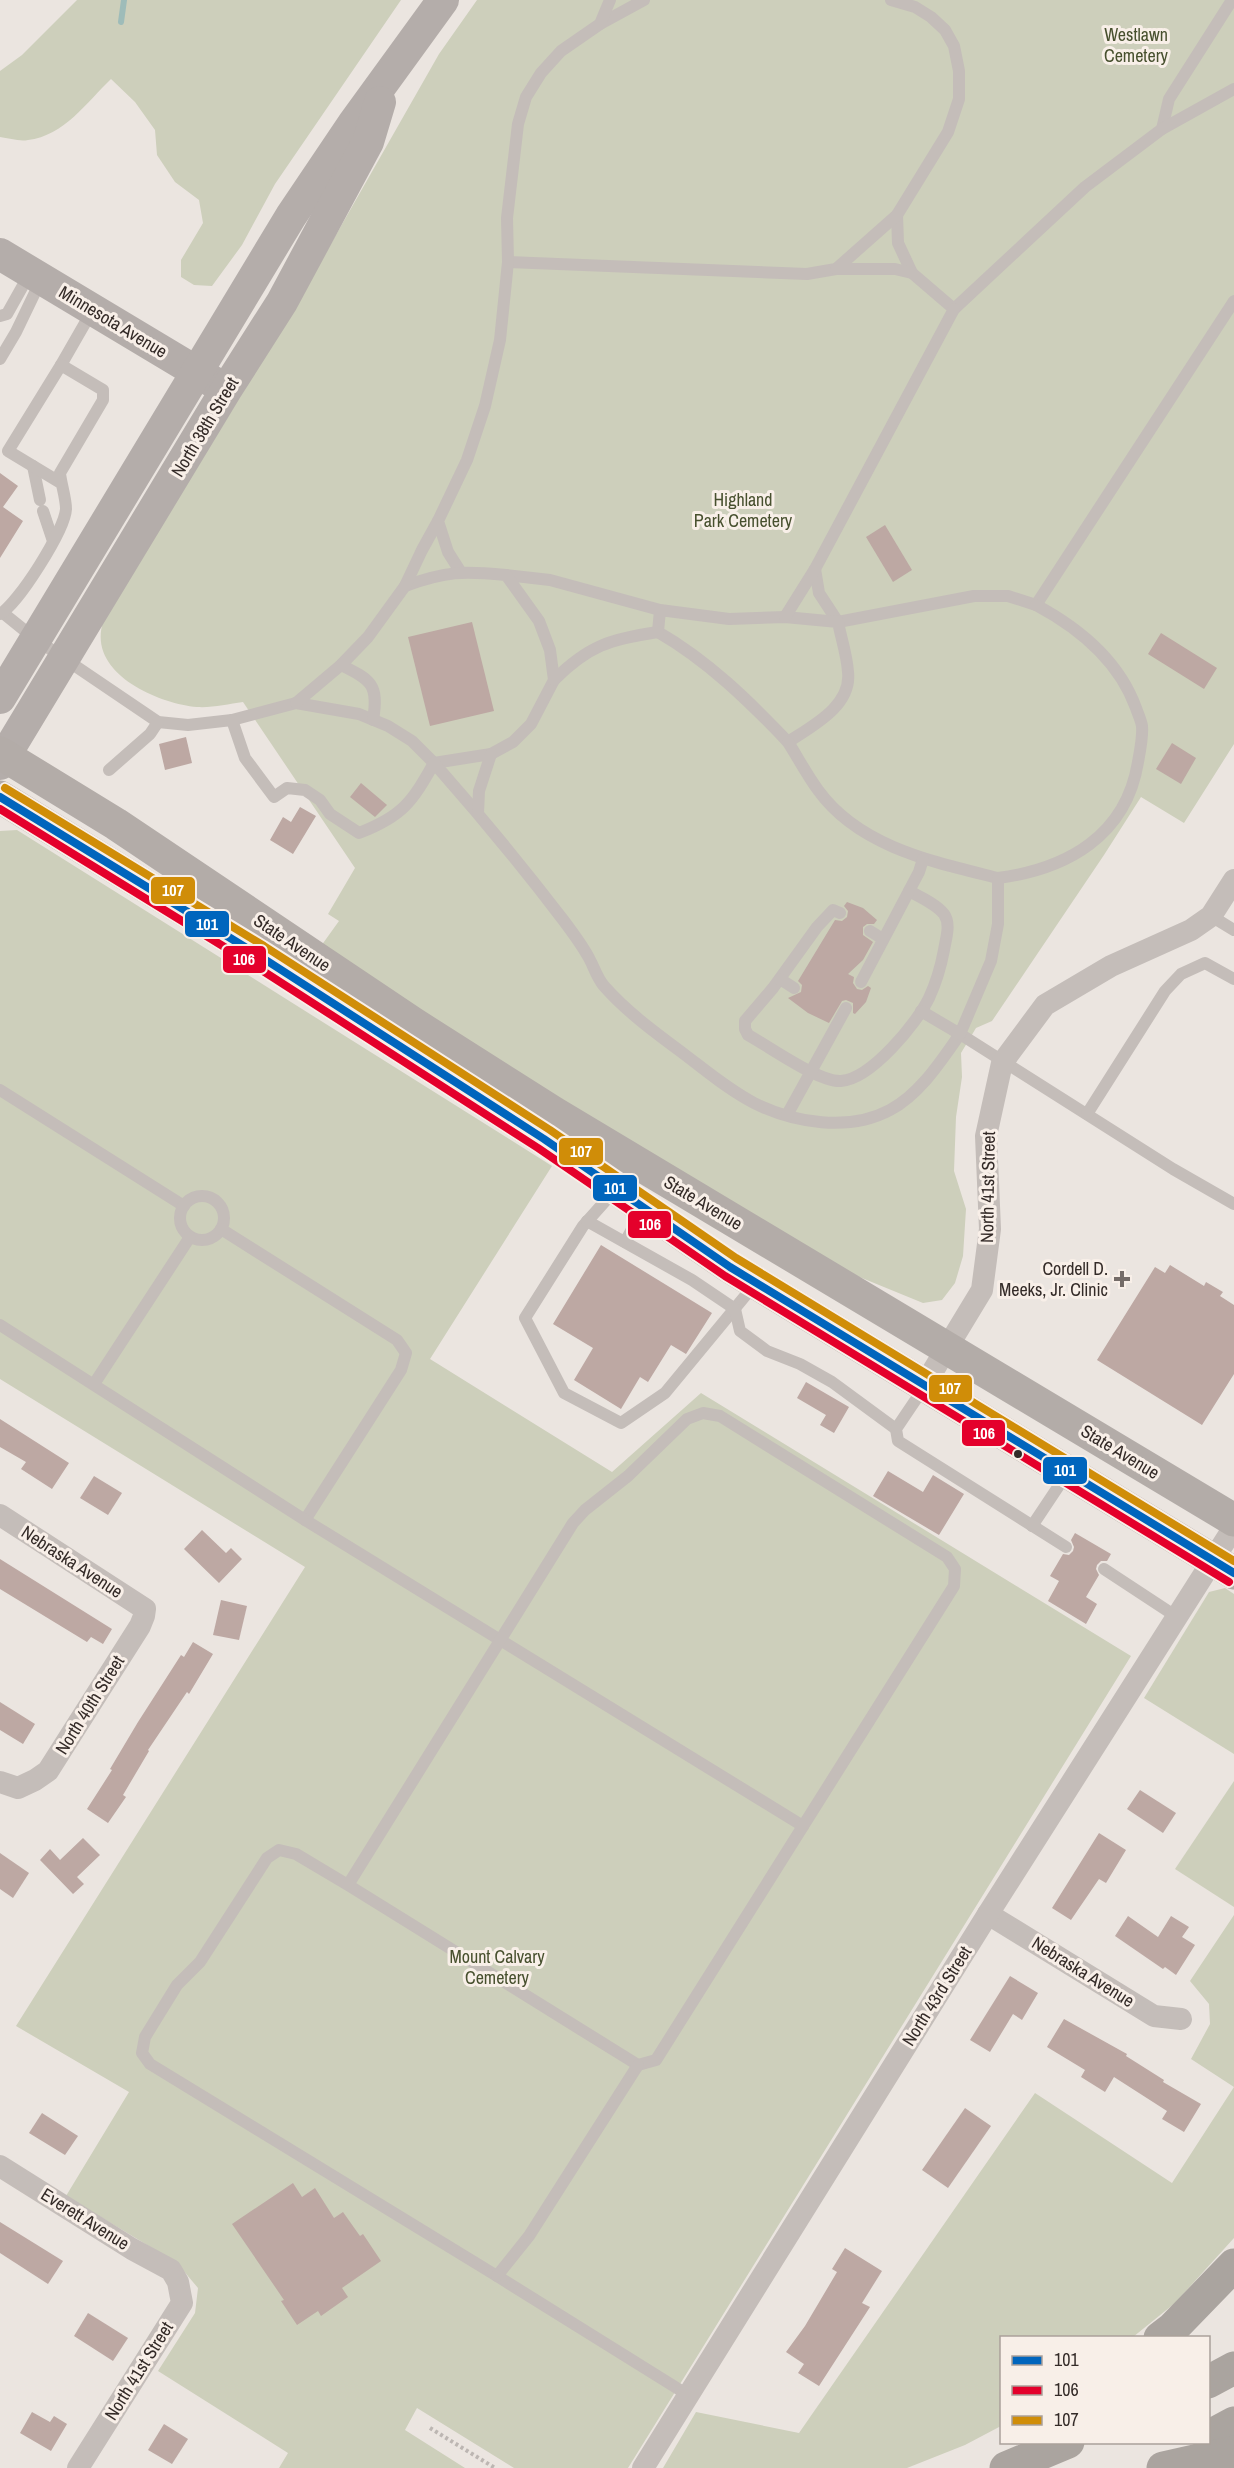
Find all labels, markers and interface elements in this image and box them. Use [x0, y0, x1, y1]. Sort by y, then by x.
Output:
park label: Westlawn Cemetery [1104, 22, 1169, 68]
street label: Minnesota Avenue [55, 279, 172, 364]
street label: North 38th Street [165, 372, 244, 481]
park label: Highland Park Cemetery [694, 487, 793, 533]
line badge: 107 [150, 876, 196, 905]
text: 107 [162, 879, 184, 901]
street label: State Avenue [249, 908, 336, 977]
line badge: 101 [184, 910, 230, 938]
text: 101 [196, 913, 219, 935]
line badge: 106 [222, 945, 267, 974]
text: 106 [233, 948, 255, 970]
street label: North 41st Street [974, 1131, 1001, 1243]
line badge: 107 [558, 1137, 604, 1166]
text: 107 [570, 1140, 592, 1162]
street label: State Avenue [659, 1169, 747, 1236]
line badge: 101 [592, 1174, 638, 1202]
text: 101 [604, 1177, 627, 1199]
line badge: 106 [627, 1210, 672, 1239]
text: 106 [639, 1213, 661, 1235]
place label: Cordell D. Meeks, Jr. Clinic [999, 1256, 1108, 1302]
marker: Cordell D. Meeks, Jr. Clinic [1113, 1270, 1131, 1288]
line badge: 107 [928, 1374, 973, 1403]
text: 107 [939, 1377, 961, 1399]
street label: State Avenue [1076, 1418, 1164, 1485]
line badge: 106 [961, 1419, 1006, 1447]
text: 106 [973, 1422, 995, 1444]
unlabelled marker [1012, 1448, 1024, 1460]
line badge: 101 [1042, 1456, 1088, 1485]
text: 101 [1054, 1459, 1077, 1481]
street label: Nebraska Avenue [17, 1519, 128, 1604]
street label: North 40th Street [49, 1650, 130, 1759]
street label: Nebraska Avenue [1027, 1930, 1139, 2013]
street label: North 43rd Street [896, 1941, 977, 2050]
park label: Mount Calvary Cemetery [449, 1944, 545, 1990]
street label: Everett Avenue [36, 2182, 134, 2256]
street label: North 41st Street [98, 2317, 179, 2425]
legend [1000, 2336, 1210, 2444]
text: 101 [1054, 2347, 1079, 2372]
text: 106 [1054, 2377, 1079, 2402]
text: 107 [1054, 2407, 1079, 2432]

